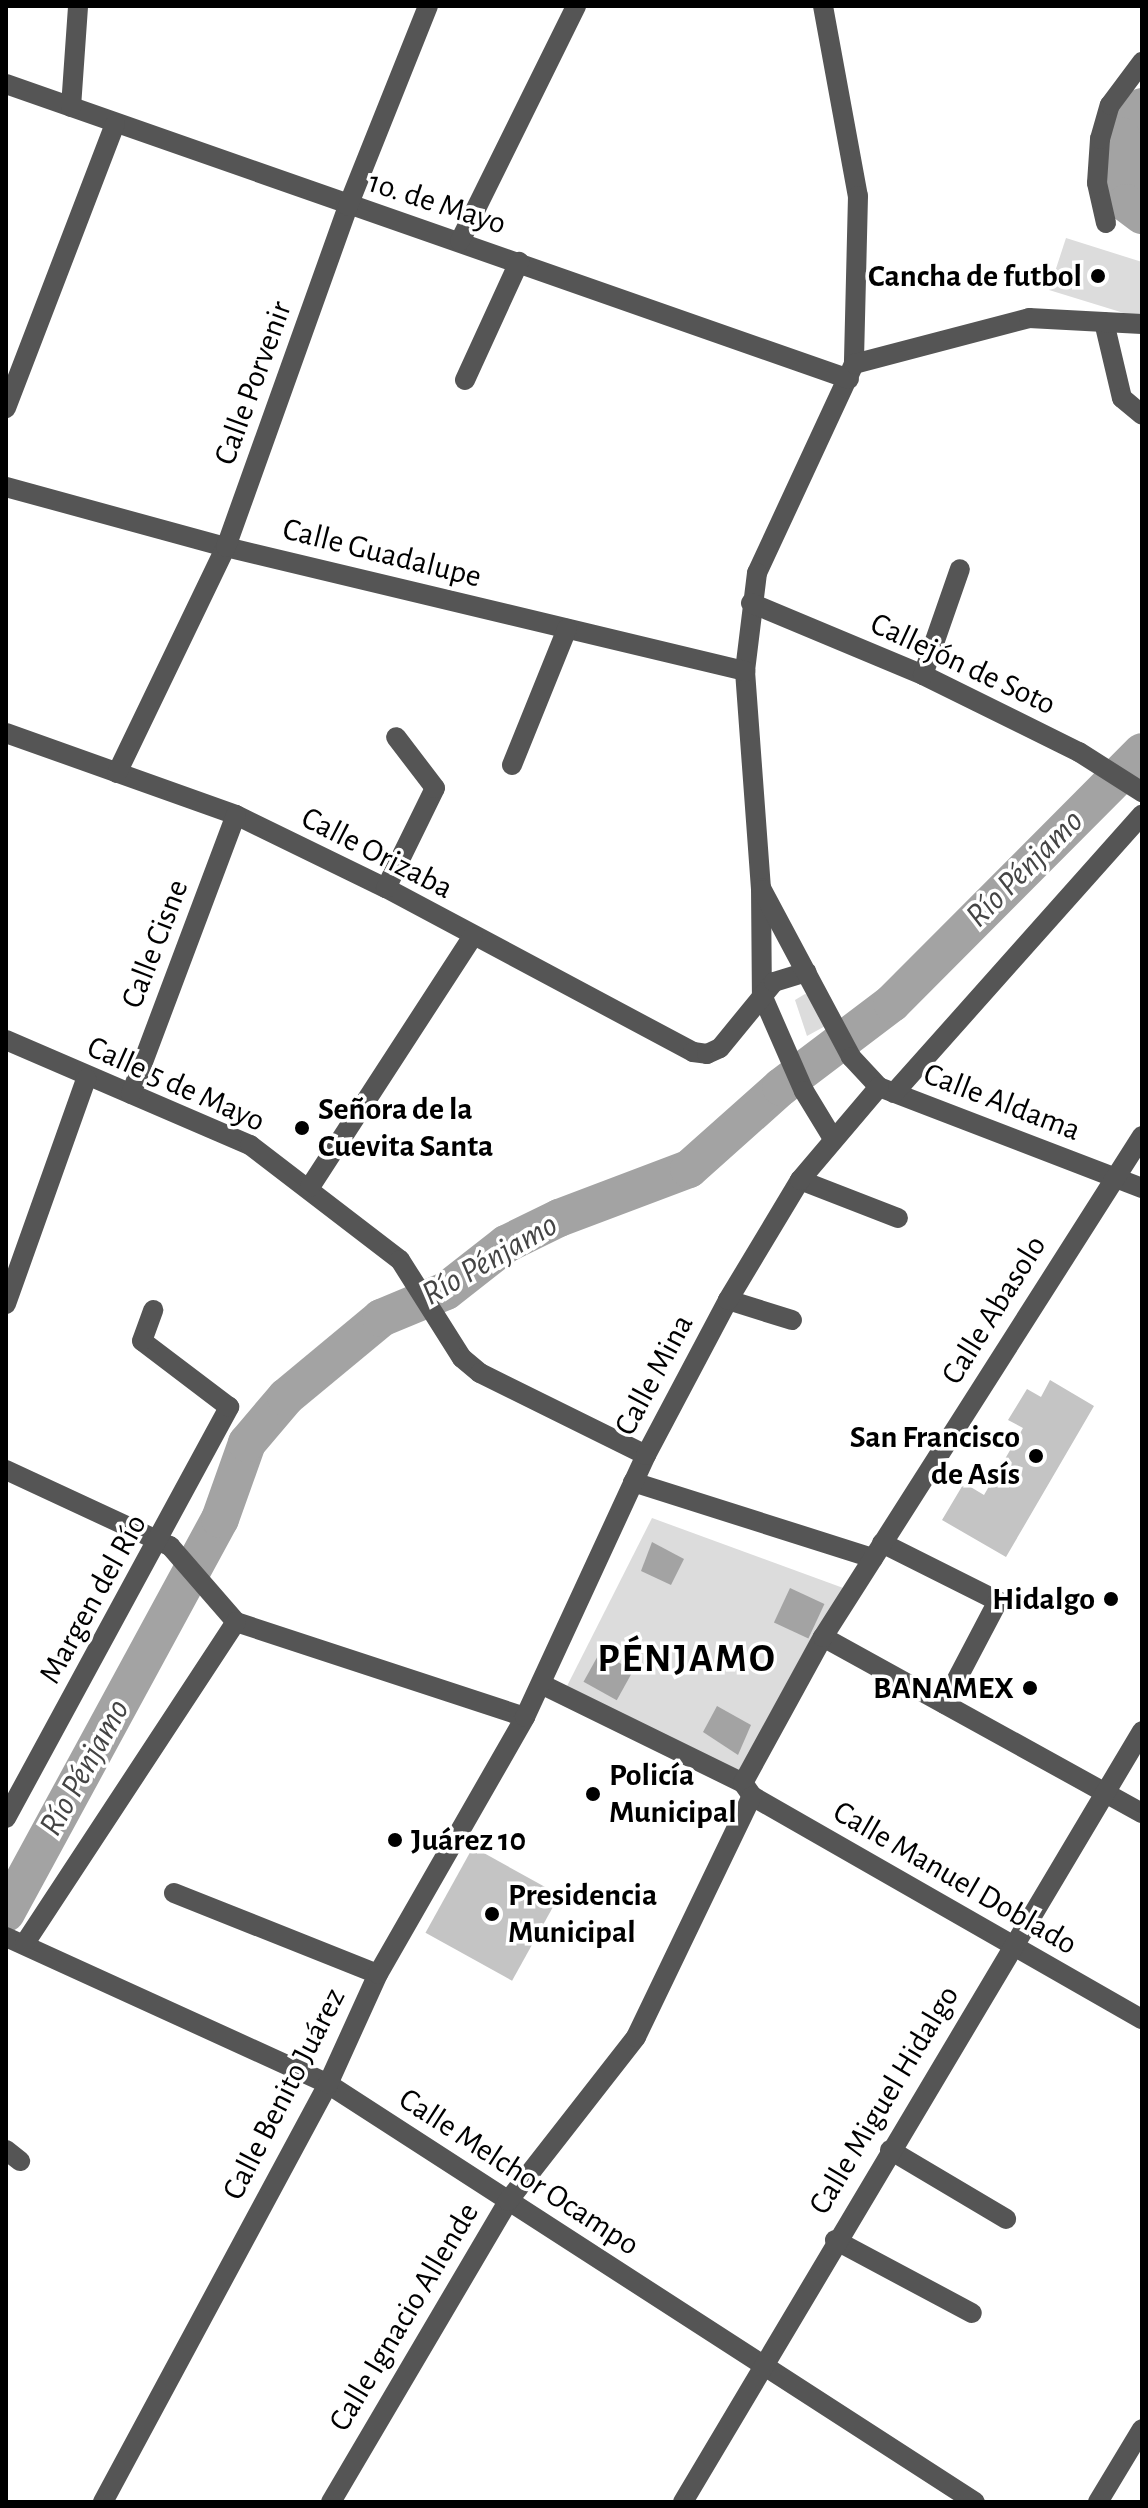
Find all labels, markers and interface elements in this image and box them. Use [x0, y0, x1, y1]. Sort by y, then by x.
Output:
street label: 1o. de Mayo [363, 163, 511, 243]
place label: Cancha de futbol [868, 257, 1082, 295]
marker: Cancha de futbol [1089, 267, 1107, 285]
street label: Calle Porvenir [206, 296, 300, 470]
street label: Calle Guadalupe [279, 510, 485, 596]
street label: Callejón de Soto [864, 604, 1062, 724]
street label: Calle Orizaba [295, 798, 459, 908]
water label: Río Pénjamo [958, 802, 1092, 936]
street label: Calle Cisne [113, 874, 197, 1014]
street label: Calle 5 de Mayo [81, 1028, 271, 1140]
street label: Calle Aldama [918, 1054, 1086, 1150]
place label: Señora de la Cuevita Santa [318, 1091, 493, 1166]
marker: Señora de la Cuevita Santa [293, 1119, 311, 1137]
water label: Río Pénjamo [415, 1205, 565, 1315]
street label: Calle Abasolo [933, 1229, 1055, 1391]
street label: Calle Mina [606, 1308, 702, 1442]
place label: San Francisco de Asís [850, 1419, 1020, 1494]
marker: San Francisco de Asís [1027, 1447, 1045, 1465]
street label: Margen del Río [31, 1508, 155, 1690]
place label: Hidalgo [992, 1580, 1095, 1618]
marker: Hidalgo [1102, 1590, 1120, 1608]
district label: PÉNJAMO [597, 1635, 777, 1683]
place label: BANAMEX [873, 1669, 1014, 1707]
marker: BANAMEX [1021, 1679, 1039, 1697]
water label: Río Pénjamo [31, 1693, 139, 1843]
place label: Policía Municipal [609, 1757, 737, 1832]
marker: Policía Municipal [584, 1785, 602, 1803]
street label: Calle Manuel Doblado [826, 1793, 1084, 1963]
place label: Juárez 10 [411, 1821, 526, 1859]
marker: Juárez 10 [386, 1831, 404, 1849]
place label: Presidencia Municipal [508, 1877, 657, 1952]
marker: Presidencia Municipal [483, 1905, 501, 1923]
street label: Calle Miguel Hidalgo [801, 1979, 967, 2221]
street label: Calle Benito Juárez [214, 1982, 354, 2206]
street label: Calle Melchor Ocampo [392, 2080, 646, 2264]
street label: Calle Ignacio Allende [321, 2196, 487, 2438]

